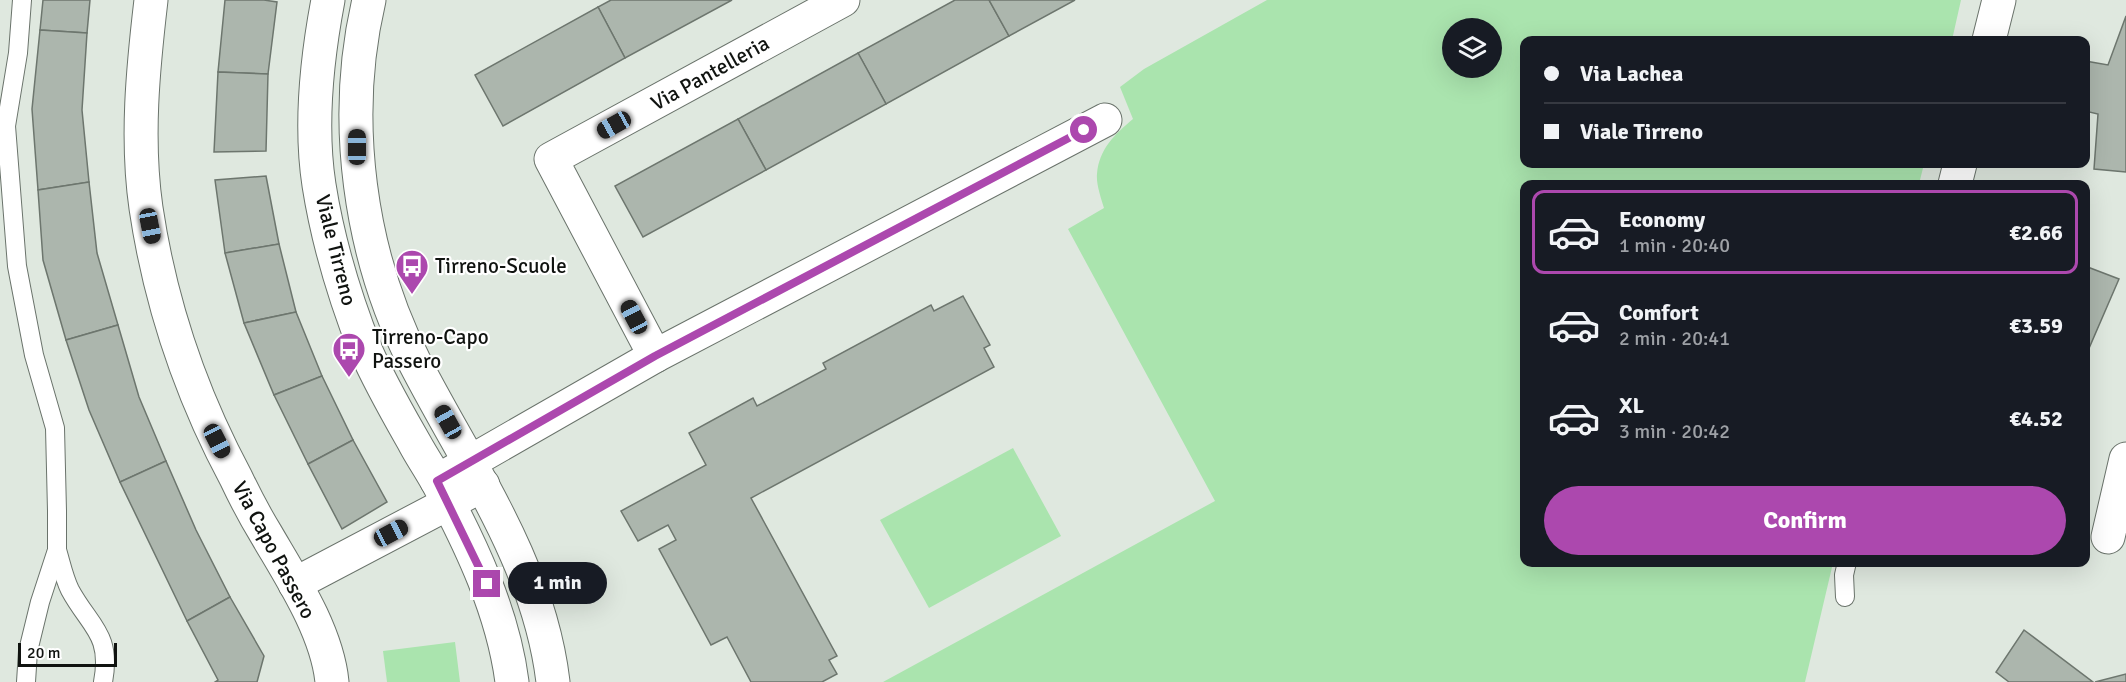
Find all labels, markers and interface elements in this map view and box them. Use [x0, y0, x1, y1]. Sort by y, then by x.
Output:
map controls [1442, 18, 1502, 78]
button: layers [1442, 18, 1502, 78]
street label: Via Pantelleria [646, 30, 774, 116]
text: Via Lachea [1580, 60, 1683, 87]
car [594, 108, 634, 142]
route start [1070, 116, 1097, 143]
text: Viale Tirreno [1580, 118, 1703, 145]
car [348, 129, 366, 165]
street label: Viale Tirreno [310, 192, 362, 308]
icon: car [1547, 205, 1601, 259]
text: Economy [1619, 206, 1705, 233]
car [138, 207, 162, 245]
text: €2.66 [2009, 219, 2063, 246]
text: 1 min · 20:40 [1619, 233, 1730, 258]
bus stop icon: Tirreno-Scuole [394, 248, 430, 295]
place label: Tirreno-Scuole [435, 253, 567, 279]
car [618, 297, 650, 337]
icon: car [1547, 298, 1601, 352]
text: Comfort [1619, 299, 1699, 326]
text: €3.59 [2009, 312, 2063, 339]
place label: Tirreno-Capo Passero [372, 324, 489, 374]
text: 2 min · 20:41 [1619, 326, 1730, 351]
bus stop icon: Tirreno-Capo Passero [331, 331, 367, 378]
icon: car [1547, 391, 1601, 445]
text: XL [1619, 392, 1644, 419]
car [431, 402, 465, 442]
text: €4.52 [2009, 405, 2063, 432]
text: 3 min · 20:42 [1619, 419, 1730, 444]
car [201, 421, 233, 461]
street label: Via Capo Passero [227, 477, 321, 623]
button: Confirm [1544, 486, 2066, 555]
car [371, 517, 411, 549]
callout: 1 min [508, 563, 607, 605]
route end [473, 570, 500, 597]
text: 1 min [533, 570, 582, 595]
scale bar [18, 640, 117, 668]
text: 20 m [27, 643, 61, 663]

